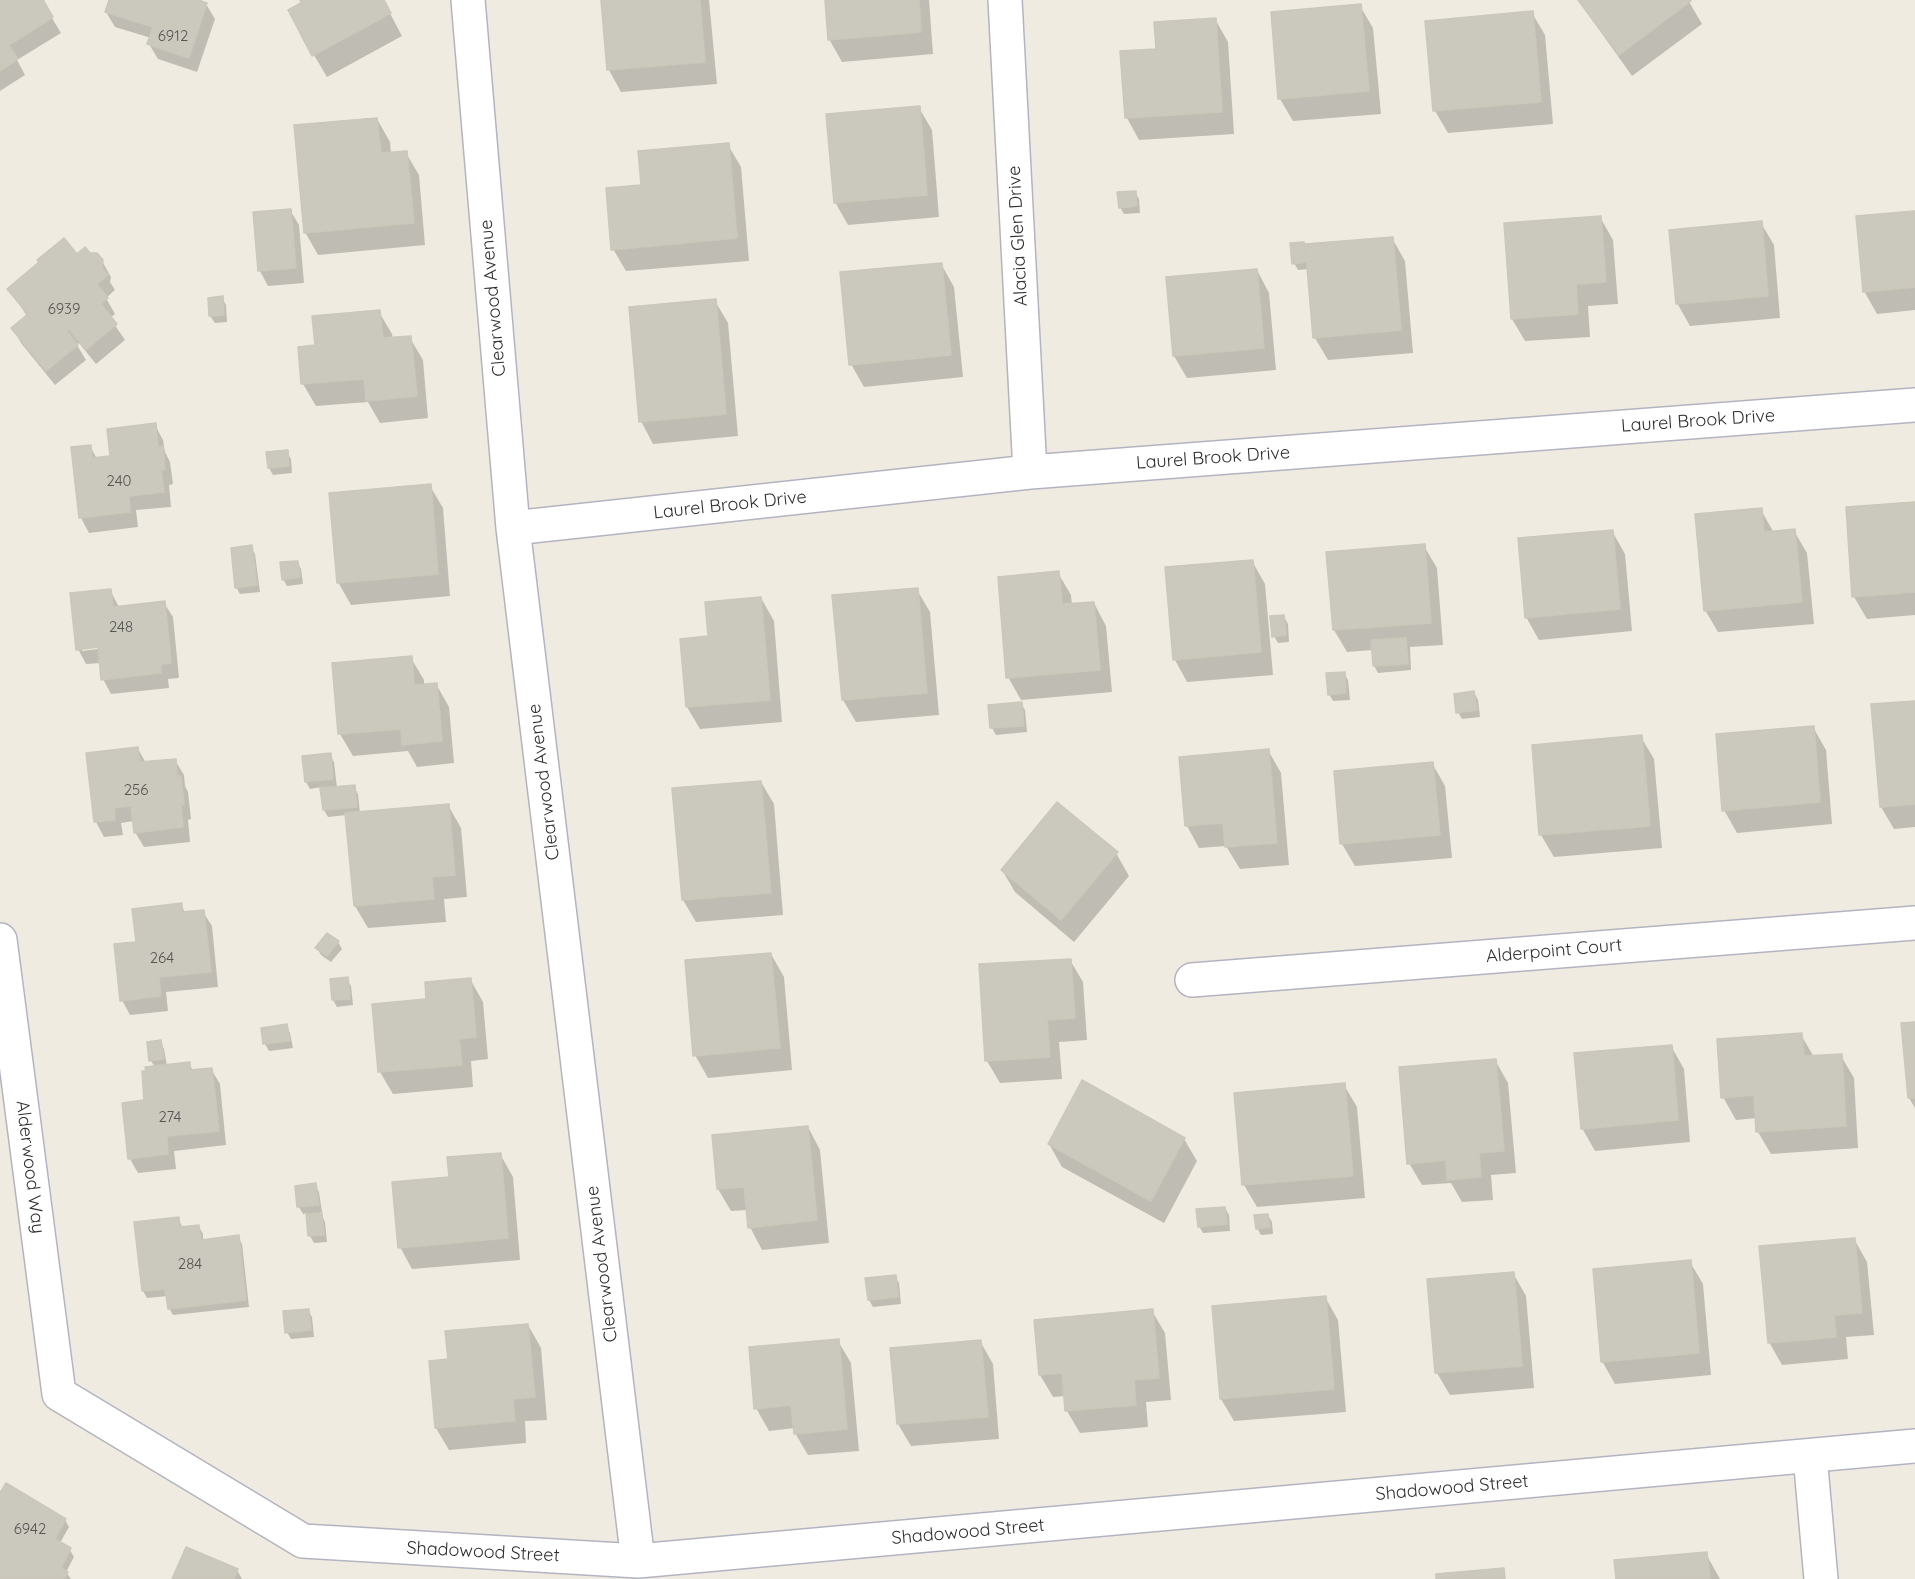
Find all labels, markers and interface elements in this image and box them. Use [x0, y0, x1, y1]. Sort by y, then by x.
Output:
house number: 6912 [158, 27, 188, 45]
street label: Alacia Glen Drive [1004, 165, 1032, 307]
street label: Clearwood Avenue [475, 219, 511, 377]
house number: 6939 [48, 300, 80, 318]
street label: Laurel Brook Drive [1620, 405, 1776, 437]
street label: Laurel Brook Drive [1135, 442, 1291, 474]
house number: 240 [107, 472, 131, 490]
street label: Laurel Brook Drive [652, 486, 808, 524]
house number: 248 [109, 618, 133, 636]
street label: Clearwood Avenue [524, 703, 564, 861]
house number: 256 [124, 781, 148, 799]
street label: Alderpoint Court [1485, 934, 1623, 968]
house number: 264 [150, 949, 174, 967]
street label: Alderwood Way [11, 1099, 49, 1235]
house number: 274 [158, 1108, 182, 1126]
street label: Clearwood Avenue [582, 1185, 622, 1343]
house number: 284 [178, 1255, 202, 1273]
street label: Shadowood Street [1375, 1471, 1529, 1505]
street label: Shadowood Street [891, 1515, 1045, 1549]
house number: 6942 [14, 1520, 46, 1538]
street label: Shadowood Street [406, 1537, 560, 1567]

